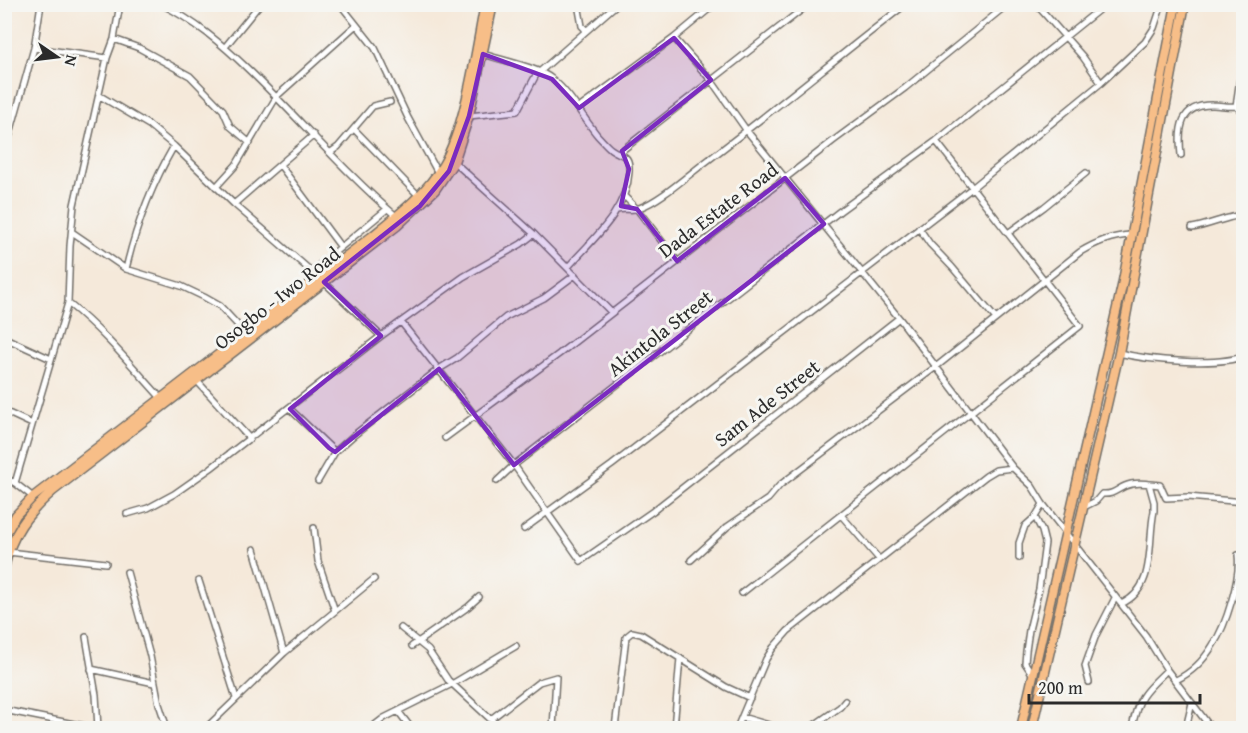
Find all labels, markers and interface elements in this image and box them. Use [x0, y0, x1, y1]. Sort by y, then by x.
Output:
north arrow [27, 27, 87, 87]
text: N [59, 53, 84, 69]
street label: Dada Estate Road [652, 155, 784, 264]
street label: Osogbo - Iwo Road [207, 239, 346, 356]
street label: Akintola Street [601, 282, 718, 383]
street label: Sam Ade Street [708, 352, 826, 453]
scale bar [1029, 667, 1200, 705]
text: 200 m [1038, 674, 1083, 701]

